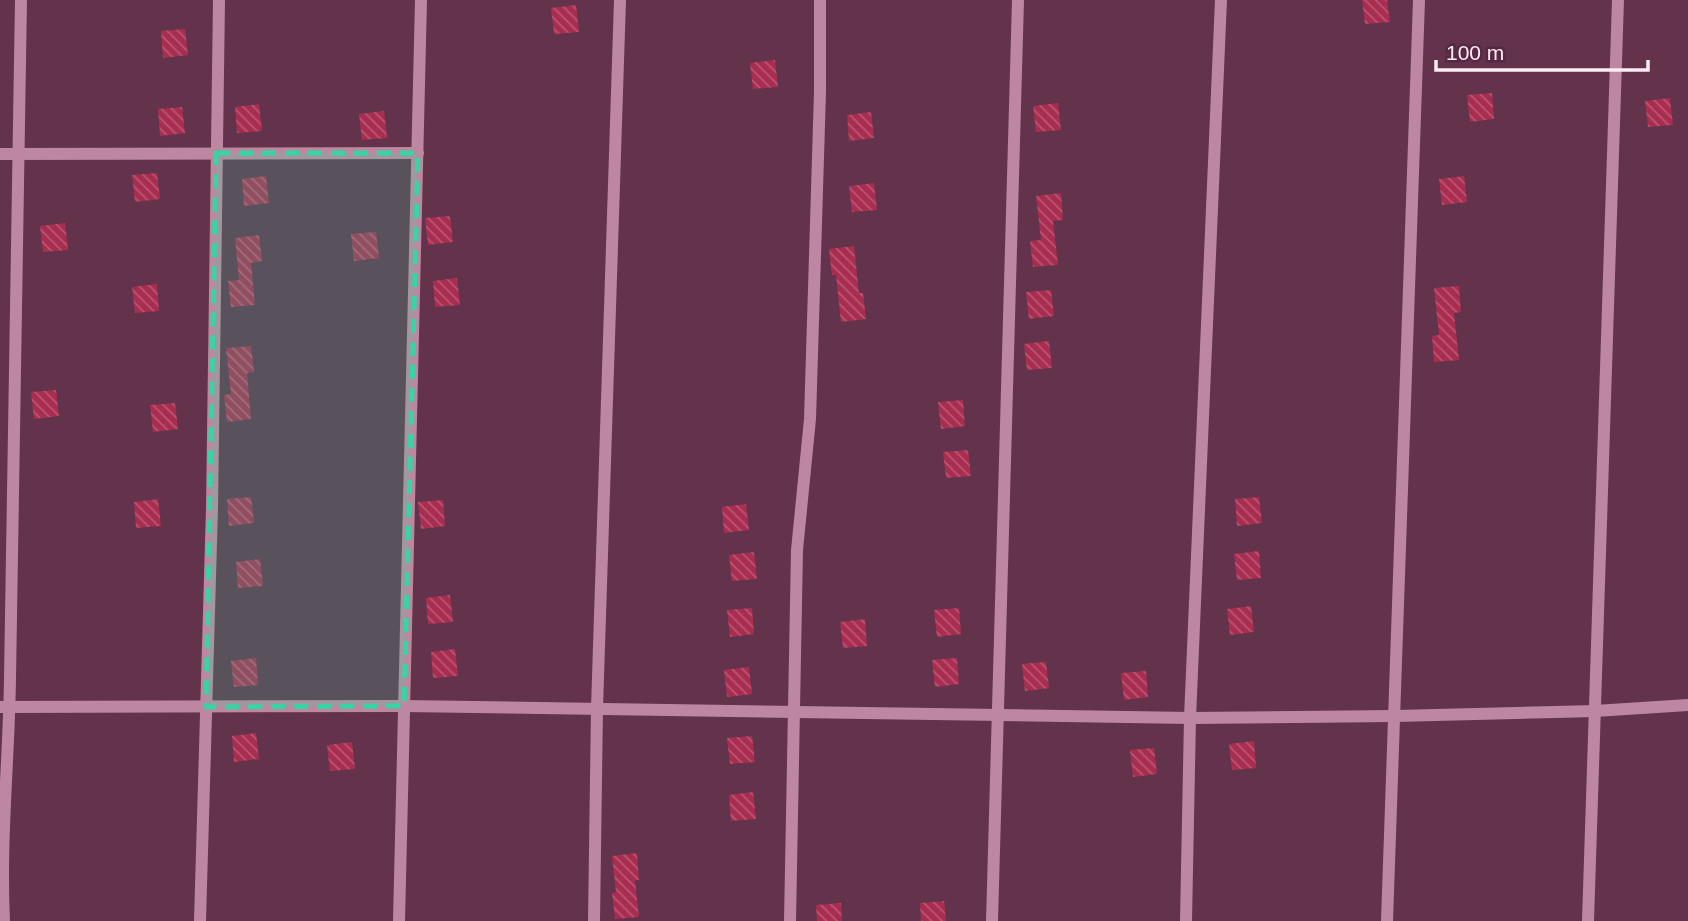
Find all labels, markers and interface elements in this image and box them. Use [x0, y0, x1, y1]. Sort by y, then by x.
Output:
scale bar [1436, 28, 1648, 72]
text: 100 m [1446, 41, 1504, 64]

